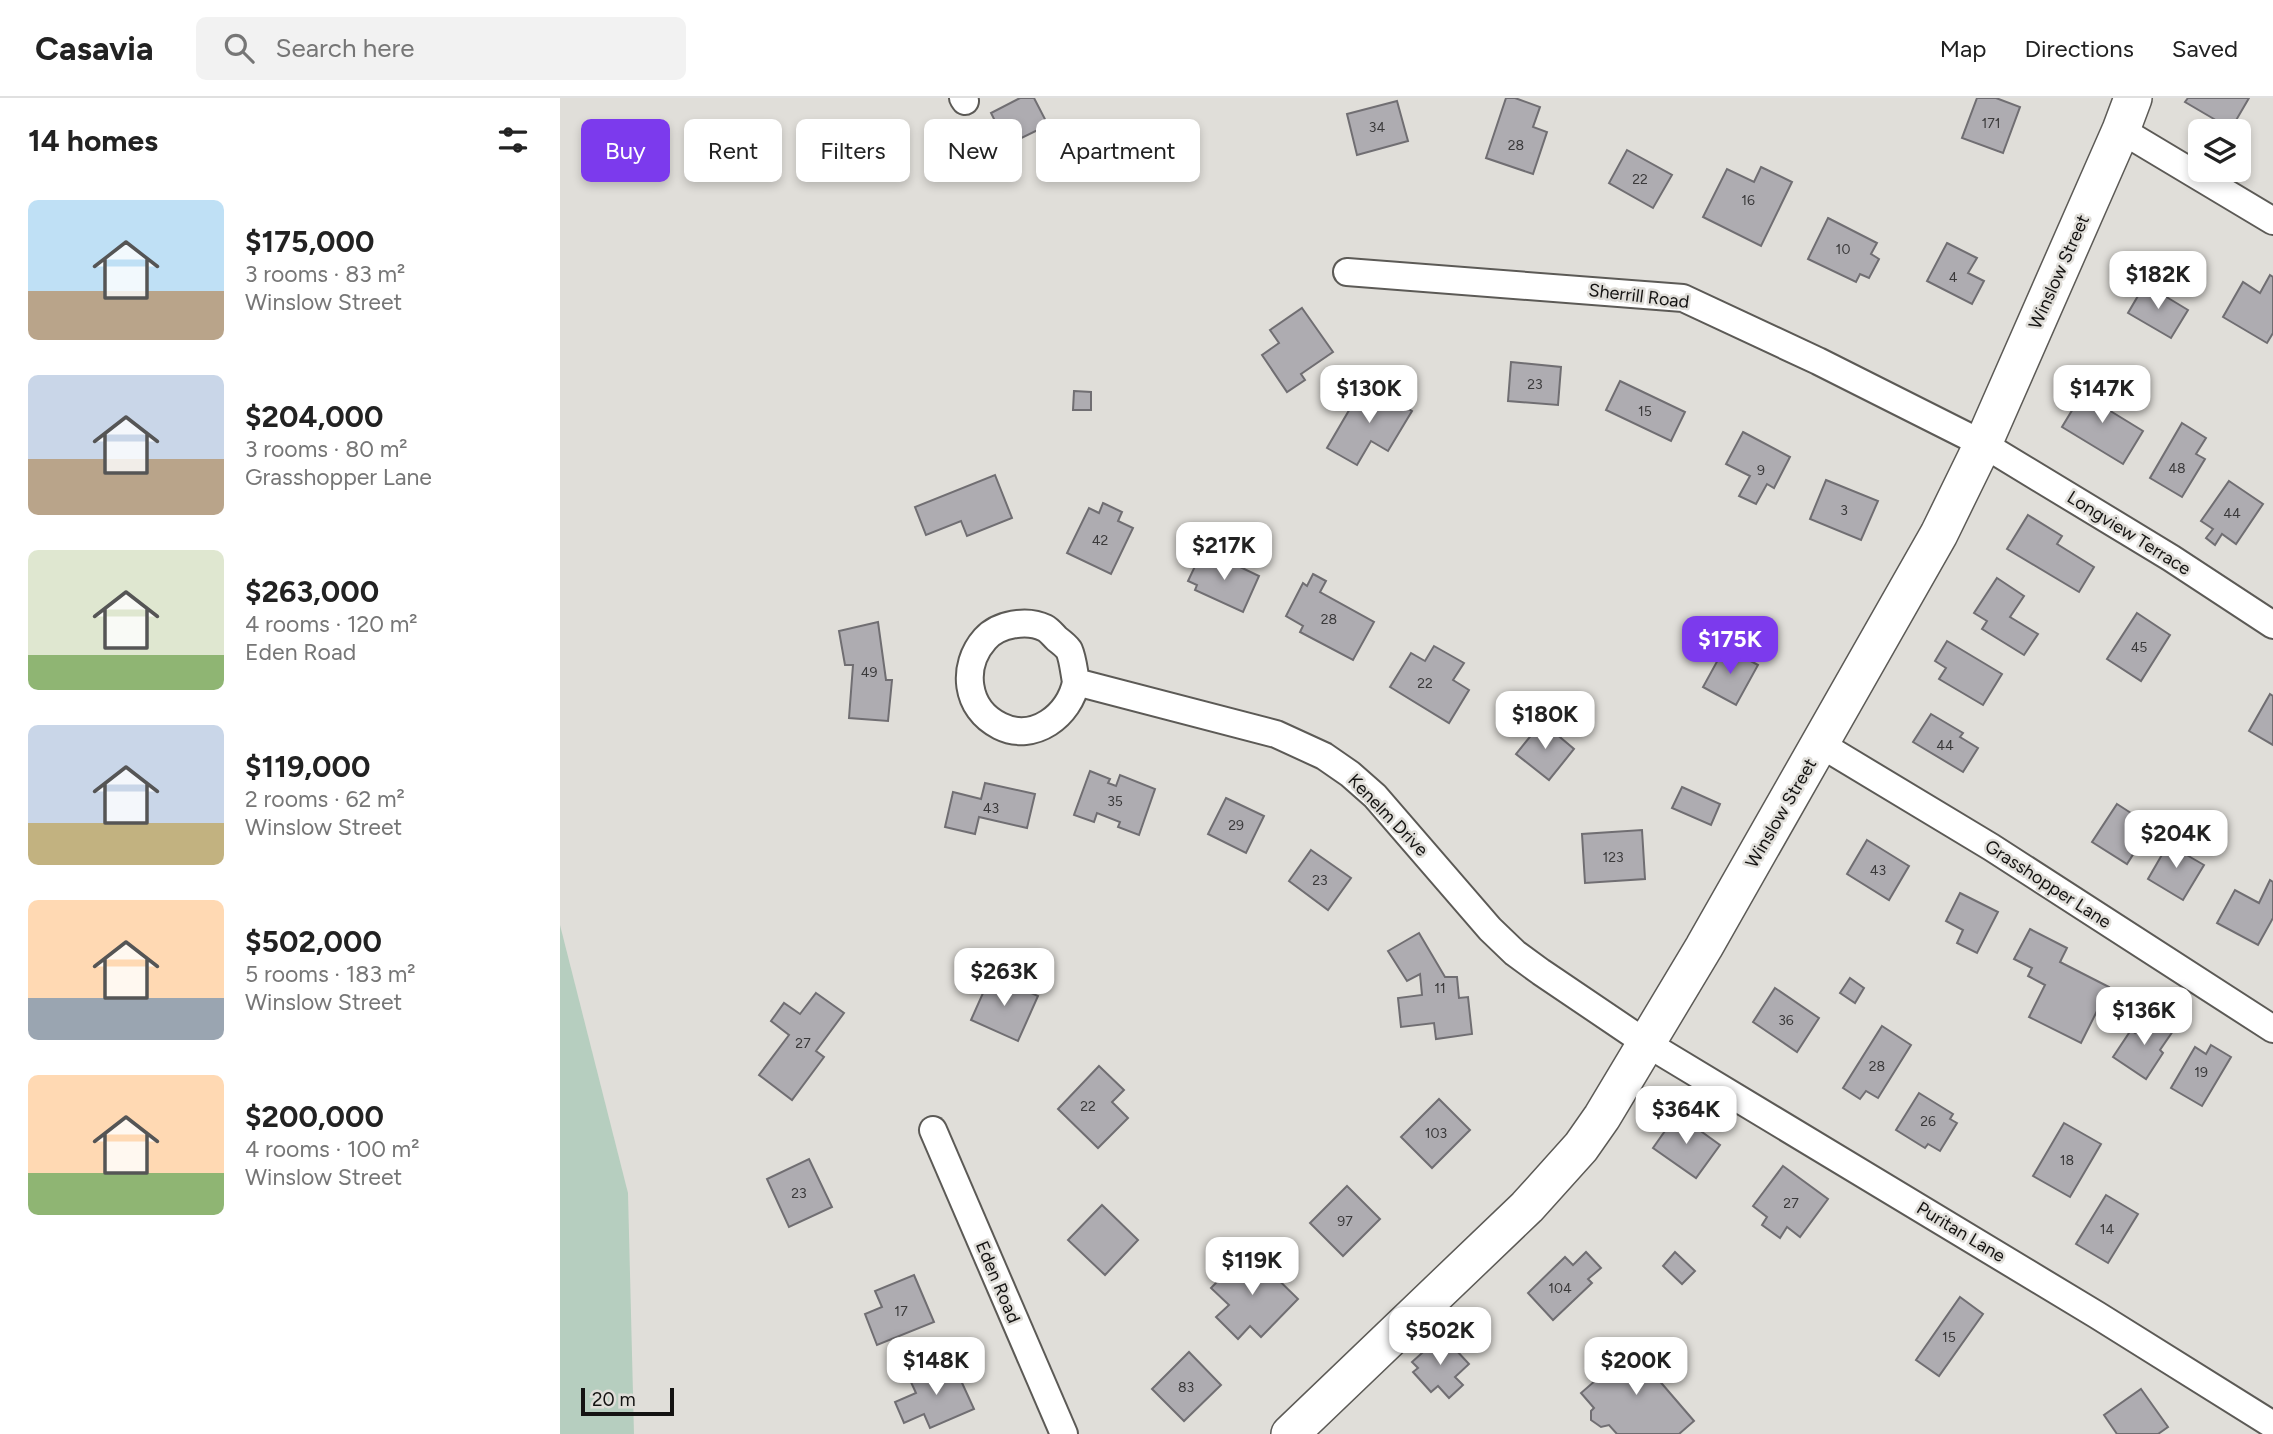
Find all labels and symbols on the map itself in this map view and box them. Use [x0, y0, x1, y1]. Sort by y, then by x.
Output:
house number: 171 [1981, 115, 2001, 132]
house number: 34 [1369, 119, 1385, 136]
house number: 28 [1508, 137, 1524, 154]
house number: 22 [1632, 171, 1648, 188]
house number: 16 [1741, 192, 1755, 209]
street label: Winslow Street [2024, 211, 2094, 333]
house number: 10 [1836, 241, 1850, 258]
pin: $182K [2109, 252, 2207, 311]
house number: 4 [1949, 269, 1958, 286]
street label: Sherrill Road [1587, 279, 1691, 313]
pin: $130K [1320, 366, 1418, 425]
pin: $147K [2053, 366, 2151, 425]
house number: 23 [1527, 376, 1543, 393]
house number: 15 [1638, 403, 1652, 420]
house number: 48 [2168, 460, 2186, 477]
house number: 9 [1757, 462, 1765, 479]
street label: Longview Terrace [2063, 486, 2195, 580]
house number: 3 [1840, 502, 1848, 519]
house number: 44 [2223, 505, 2241, 522]
pin: $217K [1175, 522, 1273, 582]
house number: 42 [1092, 532, 1108, 549]
house number: 28 [1321, 611, 1337, 628]
pin: $175K [1681, 616, 1779, 676]
house number: 45 [2131, 639, 2147, 656]
house number: 49 [861, 664, 877, 681]
house number: 22 [1417, 675, 1433, 692]
pin: $180K [1496, 692, 1594, 751]
house number: 44 [1936, 737, 1954, 754]
street label: Winslow Street [1741, 754, 1821, 872]
street label: Kenelm Drive [1343, 769, 1433, 861]
house number: 35 [1107, 793, 1123, 810]
house number: 43 [983, 800, 999, 817]
pin: $204K [2127, 810, 2225, 870]
house number: 29 [1228, 817, 1244, 834]
street label: Grasshopper Lane [1981, 835, 2115, 933]
house number: 123 [1602, 849, 1624, 866]
house number: 43 [1870, 862, 1886, 879]
house number: 23 [1312, 872, 1328, 889]
pin: $263K [955, 948, 1053, 1008]
house number: 11 [1434, 980, 1446, 997]
pin: $136K [2095, 988, 2193, 1047]
house number: 36 [1778, 1012, 1794, 1029]
house number: 27 [795, 1035, 811, 1052]
house number: 28 [1869, 1058, 1885, 1075]
house number: 19 [2194, 1064, 2208, 1081]
pin: $364K [1637, 1086, 1735, 1146]
house number: 22 [1080, 1098, 1096, 1115]
house number: 26 [1920, 1113, 1936, 1130]
house number: 103 [1425, 1125, 1447, 1142]
house number: 18 [2060, 1152, 2074, 1169]
house number: 23 [791, 1185, 807, 1202]
house number: 27 [1783, 1195, 1799, 1212]
street label: Puritan Lane [1913, 1197, 2009, 1267]
house number: 97 [1337, 1213, 1353, 1230]
house number: 14 [2100, 1221, 2115, 1238]
street label: Eden Road [971, 1238, 1025, 1326]
pin: $119K [1203, 1238, 1301, 1297]
house number: 104 [1548, 1280, 1572, 1297]
house number: 17 [894, 1303, 908, 1320]
pin: $502K [1391, 1308, 1489, 1367]
house number: 15 [1942, 1329, 1956, 1346]
pin: $148K [887, 1338, 985, 1397]
pin: $200K [1587, 1338, 1685, 1397]
house number: 83 [1178, 1379, 1194, 1396]
scale bar [581, 1385, 674, 1417]

